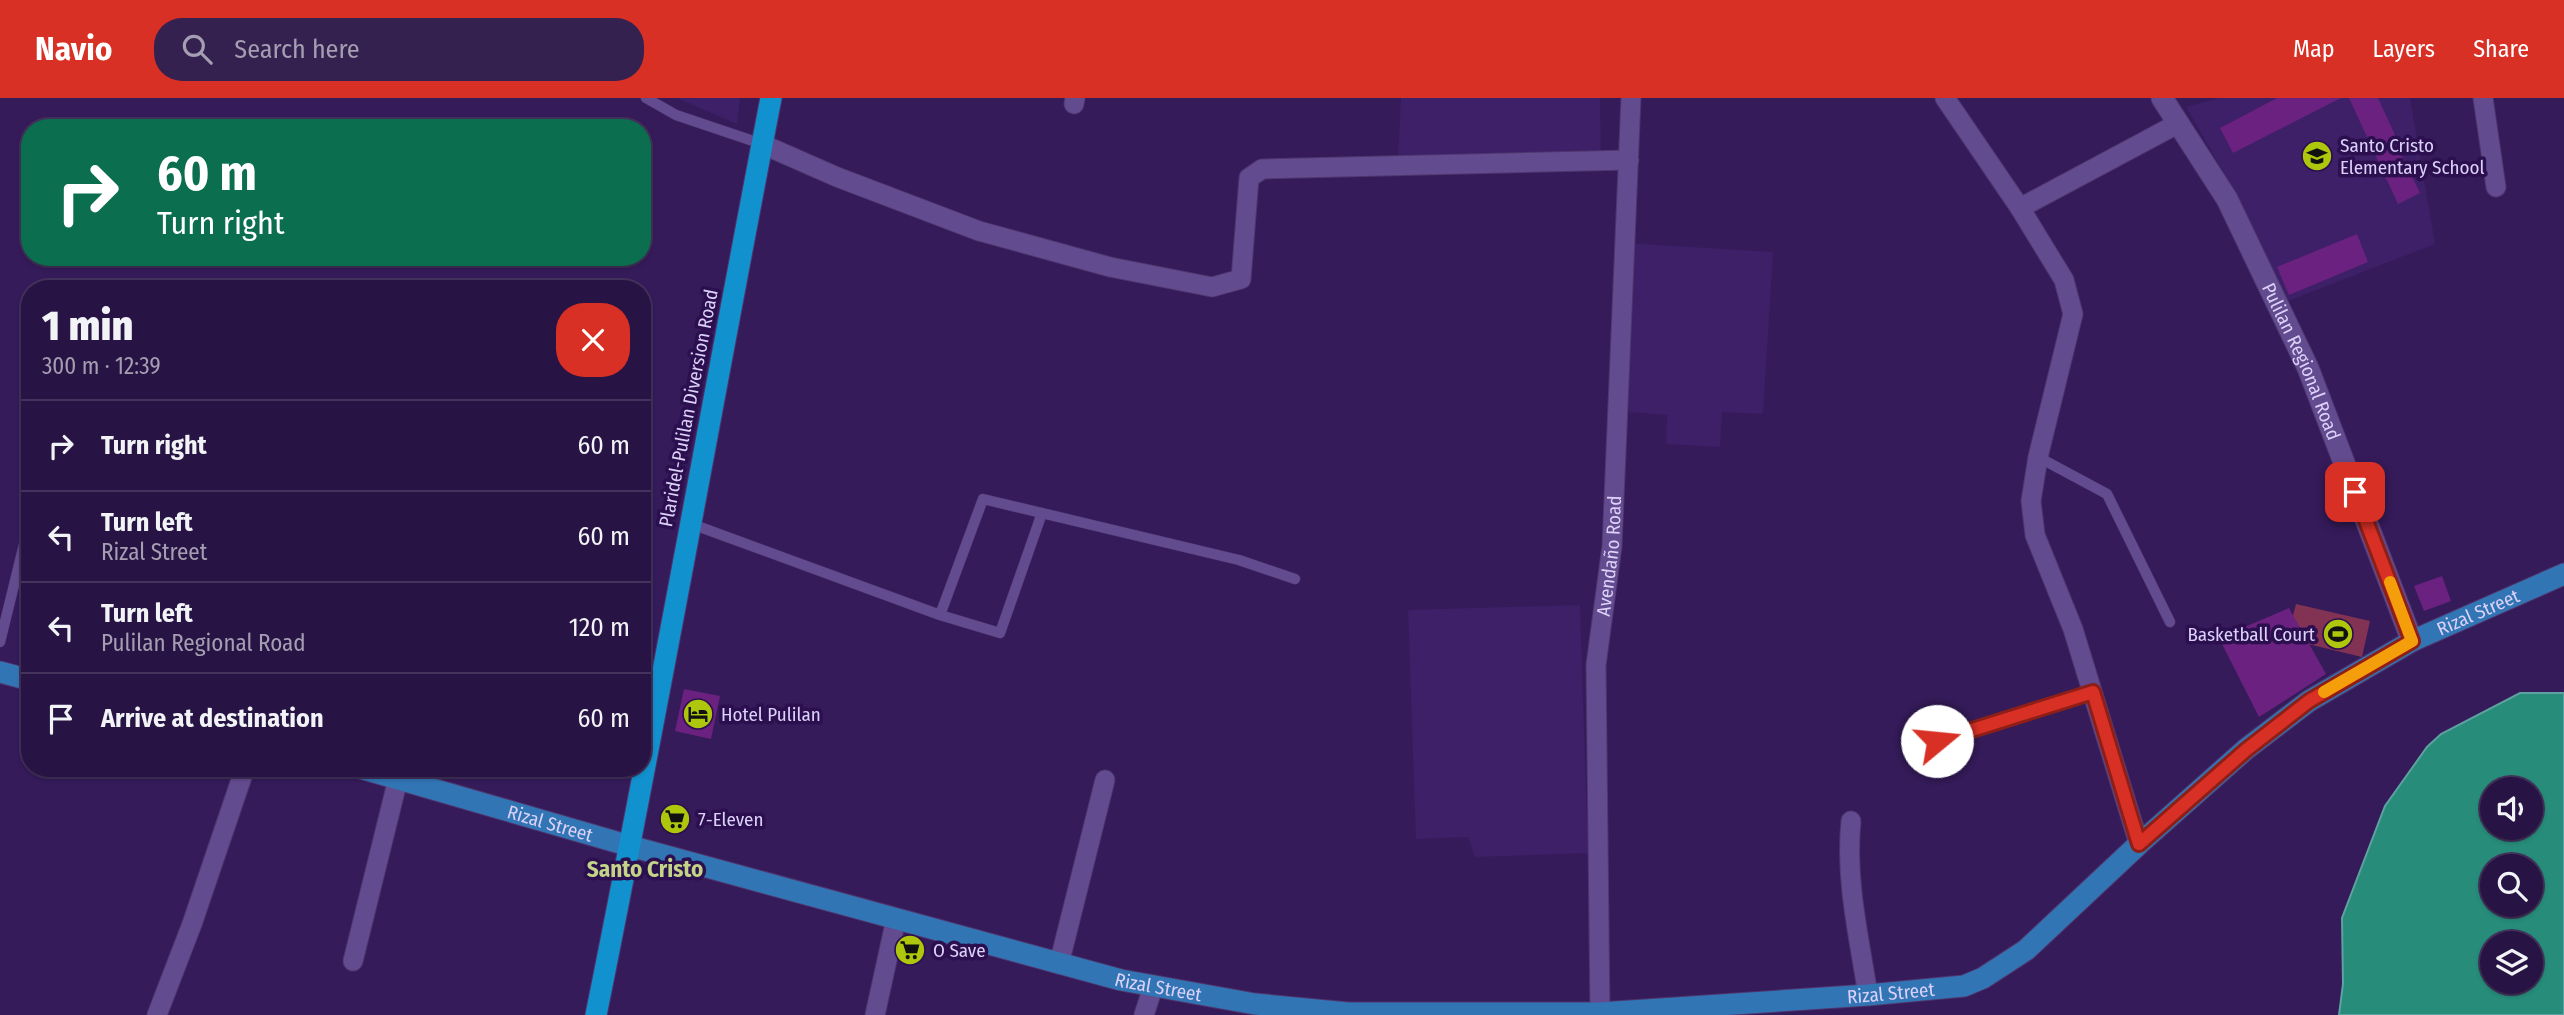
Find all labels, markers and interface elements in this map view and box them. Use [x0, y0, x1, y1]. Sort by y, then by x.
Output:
search box [154, 18, 644, 81]
text: Navio [35, 29, 112, 69]
icon: search [178, 30, 216, 68]
text: Search here [234, 34, 360, 65]
text: Map [2293, 35, 2335, 63]
text: Layers [2373, 35, 2435, 63]
text: Share [2473, 35, 2529, 63]
place label: Santo Cristo Elementary School [2340, 134, 2485, 179]
school or university icon: Santo Cristo Elementary School [2300, 139, 2334, 173]
text: 60 m [157, 144, 257, 203]
icon: right [42, 147, 133, 238]
text: Turn right [157, 204, 284, 242]
street label: Pulilan Regional Road [2257, 279, 2345, 443]
street label: Plaridel-Pulilan Diversion Road [654, 287, 723, 529]
text: 1 min [42, 301, 133, 351]
button: close [556, 303, 630, 377]
text: 300 m · 12:39 [42, 352, 161, 380]
icon: right [42, 427, 80, 465]
text: Turn right [101, 430, 207, 461]
text: 60 m [577, 430, 630, 461]
pin [2325, 462, 2385, 522]
icon: arrive [2336, 473, 2374, 511]
street label: Avendaño Road [1592, 495, 1626, 618]
text: Turn left [101, 507, 193, 538]
icon: left [42, 518, 80, 556]
text: 60 m [577, 521, 630, 552]
text: Rizal Street [101, 538, 207, 566]
street label: Rizal Street [2433, 584, 2524, 641]
text: Turn left [101, 598, 193, 629]
icon: left [42, 609, 80, 647]
text: 120 m [569, 612, 630, 643]
sports icon: Basketball Court [2321, 617, 2355, 651]
place label: Basketball Court [2187, 623, 2316, 646]
text: Pulilan Regional Road [101, 629, 306, 657]
hotel icon: Hotel Pulilan [681, 697, 715, 731]
icon: arrive [42, 700, 80, 738]
text: Arrive at destination [101, 703, 324, 734]
text: 60 m [577, 703, 630, 734]
place label: Hotel Pulilan [721, 703, 821, 726]
position arrow [1900, 704, 1974, 778]
map controls [2480, 777, 2543, 994]
button: sound [2480, 777, 2543, 840]
street label: Rizal Street [505, 800, 596, 847]
supermarket icon: 7-Eleven [658, 802, 692, 836]
place label: 7-Eleven [698, 808, 764, 831]
button: search [2480, 854, 2543, 917]
district label: Santo Cristo [587, 855, 703, 883]
button: layers [2480, 931, 2543, 994]
supermarket icon: O Save [893, 933, 927, 967]
place label: O Save [933, 939, 986, 962]
street label: Rizal Street [1112, 968, 1204, 1006]
street label: Rizal Street [1846, 978, 1936, 1008]

